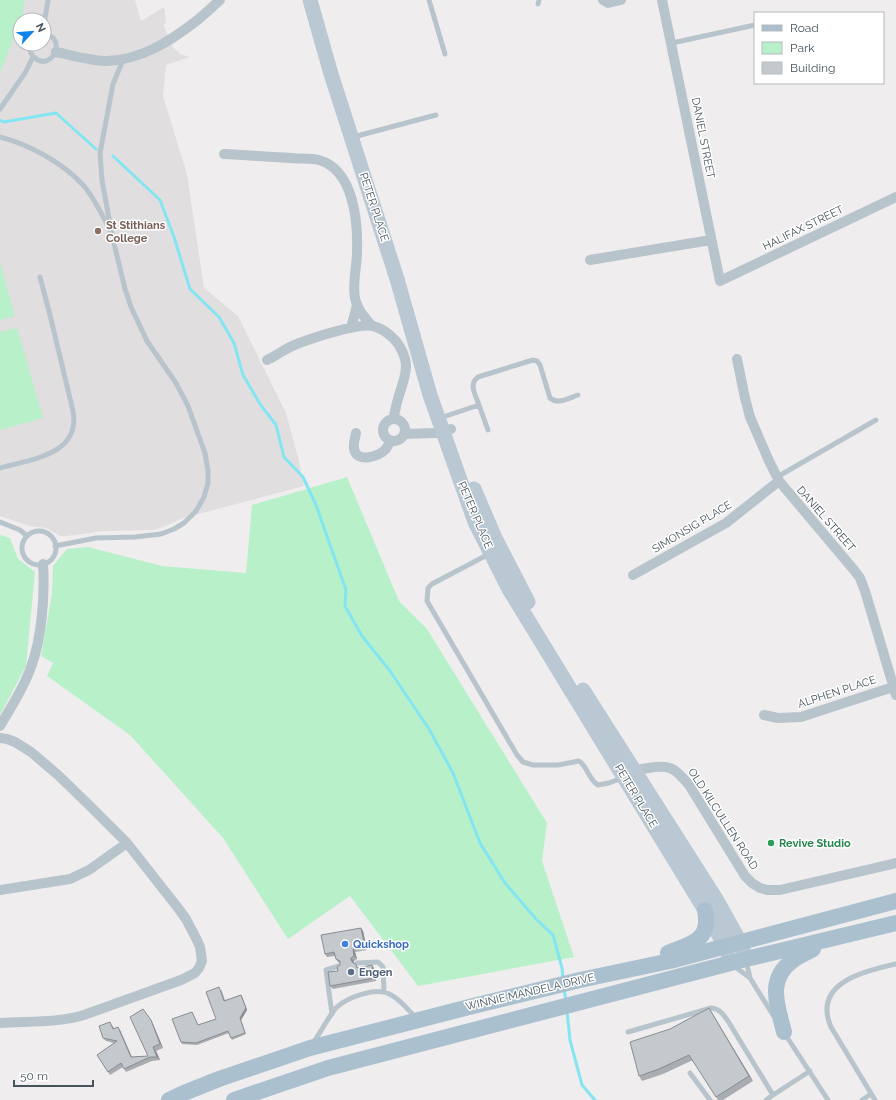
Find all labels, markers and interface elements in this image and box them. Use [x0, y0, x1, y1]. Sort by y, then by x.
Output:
north arrow [12, 12, 52, 52]
legend [754, 12, 884, 84]
text: N [33, 21, 48, 34]
text: Road [790, 21, 819, 35]
text: Park [790, 41, 815, 55]
text: Building [790, 61, 836, 75]
street label: DANIEL STREET [689, 96, 717, 180]
street label: PETER PLACE [357, 171, 391, 243]
street label: HALIFAX STREET [760, 203, 846, 253]
place label: St Stithians College [106, 219, 166, 245]
marker: St Stithians College [93, 226, 103, 236]
street label: PETER PLACE [455, 480, 495, 551]
street label: DANIEL STREET [794, 484, 858, 555]
street label: SIMONSIG PLACE [650, 498, 734, 556]
street label: ALPHEN PLACE [796, 673, 878, 711]
street label: PETER PLACE [612, 762, 660, 830]
street label: OLD KILCULLEN ROAD [685, 766, 761, 872]
place label: Revive Studio [779, 837, 851, 850]
marker: Revive Studio [766, 838, 776, 848]
place label: Quickshop [353, 938, 409, 951]
marker: Quickshop [340, 939, 350, 949]
place label: Engen [359, 966, 393, 979]
marker: Engen [346, 967, 356, 977]
street label: WINNIE MANDELA DRIVE [464, 971, 596, 1013]
scale bar [14, 1062, 93, 1088]
text: 50 m [20, 1069, 48, 1083]

